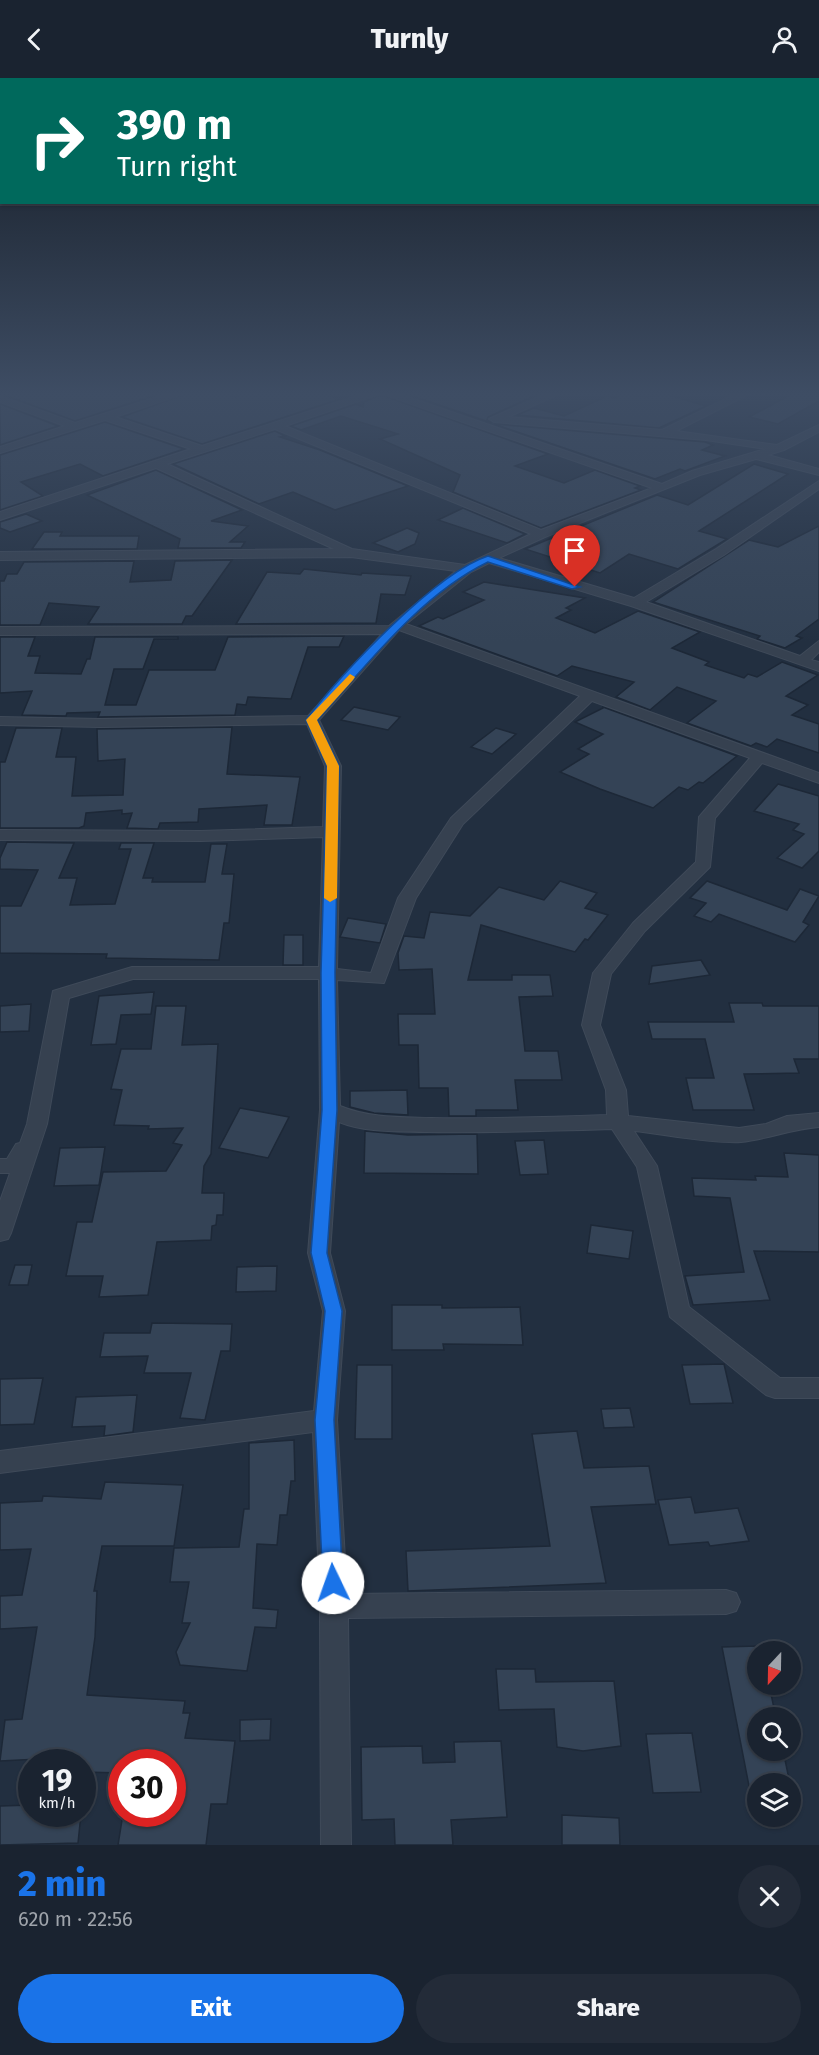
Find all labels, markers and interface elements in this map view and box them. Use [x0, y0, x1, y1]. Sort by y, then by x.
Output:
icon: back [18, 23, 51, 56]
text: Turnly [371, 23, 448, 55]
icon: person [768, 23, 801, 56]
text: 390 m [117, 100, 232, 150]
icon: right [18, 102, 96, 180]
text: Turn right [117, 151, 237, 183]
pin [549, 525, 600, 587]
icon: arrive [558, 534, 591, 567]
position arrow [301, 1551, 365, 1615]
north arrow [747, 1641, 801, 1695]
map controls [747, 1641, 801, 1827]
button: search [747, 1707, 801, 1761]
speed limit sign: 30 [108, 1749, 186, 1827]
text: 19 [42, 1763, 72, 1799]
button: layers [747, 1773, 801, 1827]
text: km/h [38, 1794, 76, 1812]
text: 2 min [18, 1862, 106, 1906]
button: close [738, 1865, 801, 1928]
text: 620 m · 22:56 [18, 1907, 133, 1931]
button: Exit [18, 1974, 404, 2043]
button: Share [416, 1974, 801, 2043]

